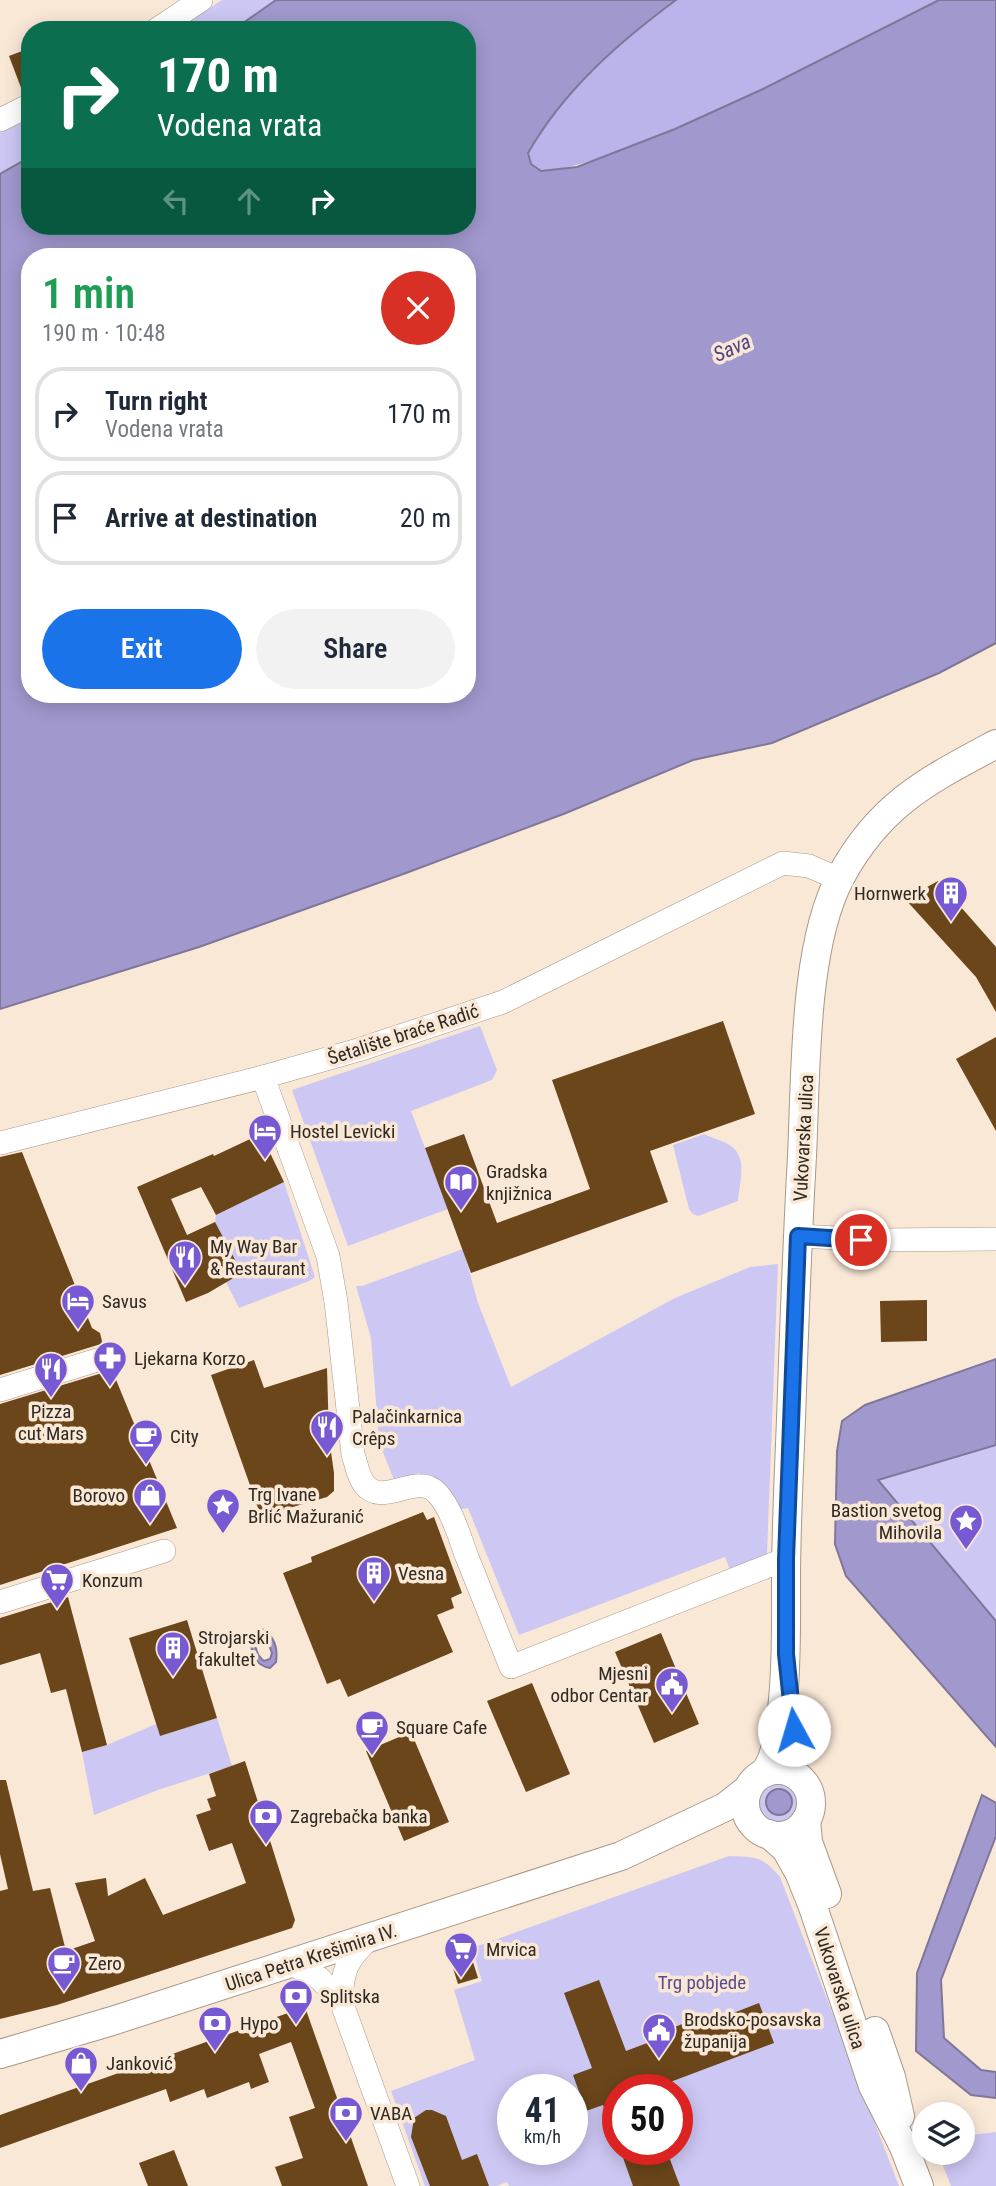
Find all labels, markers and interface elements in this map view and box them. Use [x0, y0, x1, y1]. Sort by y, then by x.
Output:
text: 170 m [157, 47, 279, 104]
icon: right [42, 49, 133, 140]
text: Vodena vrata [157, 106, 322, 144]
icon: left [157, 182, 195, 220]
icon: ahead [230, 182, 268, 220]
icon: right [303, 182, 341, 220]
text: 1 min [42, 269, 135, 318]
button: close [381, 271, 455, 345]
text: 190 m · 10:48 [42, 320, 166, 347]
water label: Sava [710, 329, 754, 367]
text: Turn right [105, 386, 207, 416]
icon: right [46, 395, 84, 433]
text: 170 m [387, 399, 451, 429]
text: Vodena vrata [105, 416, 224, 443]
icon: arrive [46, 499, 84, 537]
text: Arrive at destination [105, 503, 317, 533]
text: 20 m [400, 503, 451, 533]
button: Exit [42, 609, 242, 689]
button: Share [256, 609, 455, 689]
building icon: Hornwerk [932, 874, 970, 923]
place label: Hornwerk [854, 882, 926, 905]
street label: Šetalište braće Radić [325, 999, 482, 1070]
street label: Vukovarska ulica [789, 1074, 818, 1202]
hotel icon: Hostel Levicki [246, 1112, 284, 1161]
place label: Hostel Levicki [290, 1120, 395, 1143]
place label: Gradska knjižnica [486, 1160, 552, 1205]
library icon: Gradska knjižnica [442, 1163, 480, 1212]
pin [831, 1210, 891, 1270]
icon: arrive [842, 1221, 880, 1259]
place label: My Way Bar & Restaurant [210, 1235, 306, 1280]
restaurant icon: My Way Bar & Restaurant [166, 1238, 204, 1287]
hotel icon: Savus [59, 1282, 97, 1331]
place label: Savus [102, 1290, 147, 1313]
pharmacy icon: Ljekarna Korzo [91, 1339, 129, 1388]
place label: Ljekarna Korzo [134, 1347, 246, 1370]
restaurant icon: Pizza cut Mars [32, 1350, 70, 1399]
place label: Pizza cut Mars [18, 1400, 84, 1445]
place label: Palačinkarnica Crêps [352, 1405, 462, 1450]
restaurant icon: Palačinkarnica Crêps [308, 1408, 346, 1457]
cafe icon: City [127, 1417, 165, 1466]
place label: City [170, 1425, 199, 1448]
shop icon: Borovo [131, 1476, 169, 1525]
place label: Trg Ivane Brlić Mažuranić [248, 1483, 364, 1528]
place label: Borovo [73, 1484, 125, 1507]
place icon: Trg Ivane Brlić Mažuranić [204, 1486, 242, 1535]
place label: Bastion svetog Mihovila [831, 1499, 942, 1544]
place icon: Bastion svetog Mihovila [947, 1502, 985, 1551]
building icon: Vesna [355, 1554, 393, 1603]
supermarket icon: Konzum [38, 1561, 76, 1610]
place label: Vesna [398, 1562, 444, 1585]
place label: Konzum [82, 1569, 143, 1592]
place label: Strojarski fakultet [198, 1626, 269, 1671]
building icon: Strojarski fakultet [154, 1629, 192, 1678]
place label: Mjesni odbor Centar [551, 1662, 648, 1707]
public building icon: Mjesni odbor Centar [653, 1665, 691, 1714]
position arrow [757, 1693, 831, 1767]
cafe icon: Square Cafe [353, 1708, 391, 1757]
place label: Square Cafe [396, 1716, 487, 1739]
bank icon: Zagrebačka banka [247, 1797, 285, 1846]
place label: Zagrebačka banka [290, 1805, 428, 1828]
street label: Ulica Petra Krešimira IV. [222, 1919, 400, 1996]
street label: Vukovarska ulica [809, 1924, 870, 2052]
supermarket icon: Mrvica [442, 1930, 480, 1979]
place label: Mrvica [486, 1938, 537, 1961]
cafe icon: Zero [45, 1944, 83, 1993]
place label: Zero [88, 1952, 122, 1975]
park label: Trg pobjede [658, 1971, 746, 1994]
bank icon: Splitska [277, 1977, 315, 2026]
place label: Splitska [320, 1985, 380, 2008]
bank icon: Hypo [196, 2004, 234, 2053]
place label: Brodsko-posavska županija [684, 2008, 821, 2053]
public building icon: Brodsko-posavska županija [640, 2011, 678, 2060]
place label: Hypo [240, 2012, 279, 2035]
shop icon: Janković [62, 2044, 100, 2093]
place label: Janković [106, 2052, 173, 2075]
speed limit sign: 50 [602, 2074, 693, 2165]
text: 41 [525, 2090, 560, 2131]
bank icon: VABA [327, 2094, 365, 2143]
place label: VABA [370, 2102, 412, 2125]
map controls [912, 2102, 975, 2165]
button: layers [912, 2102, 975, 2165]
text: km/h [524, 2126, 561, 2147]

